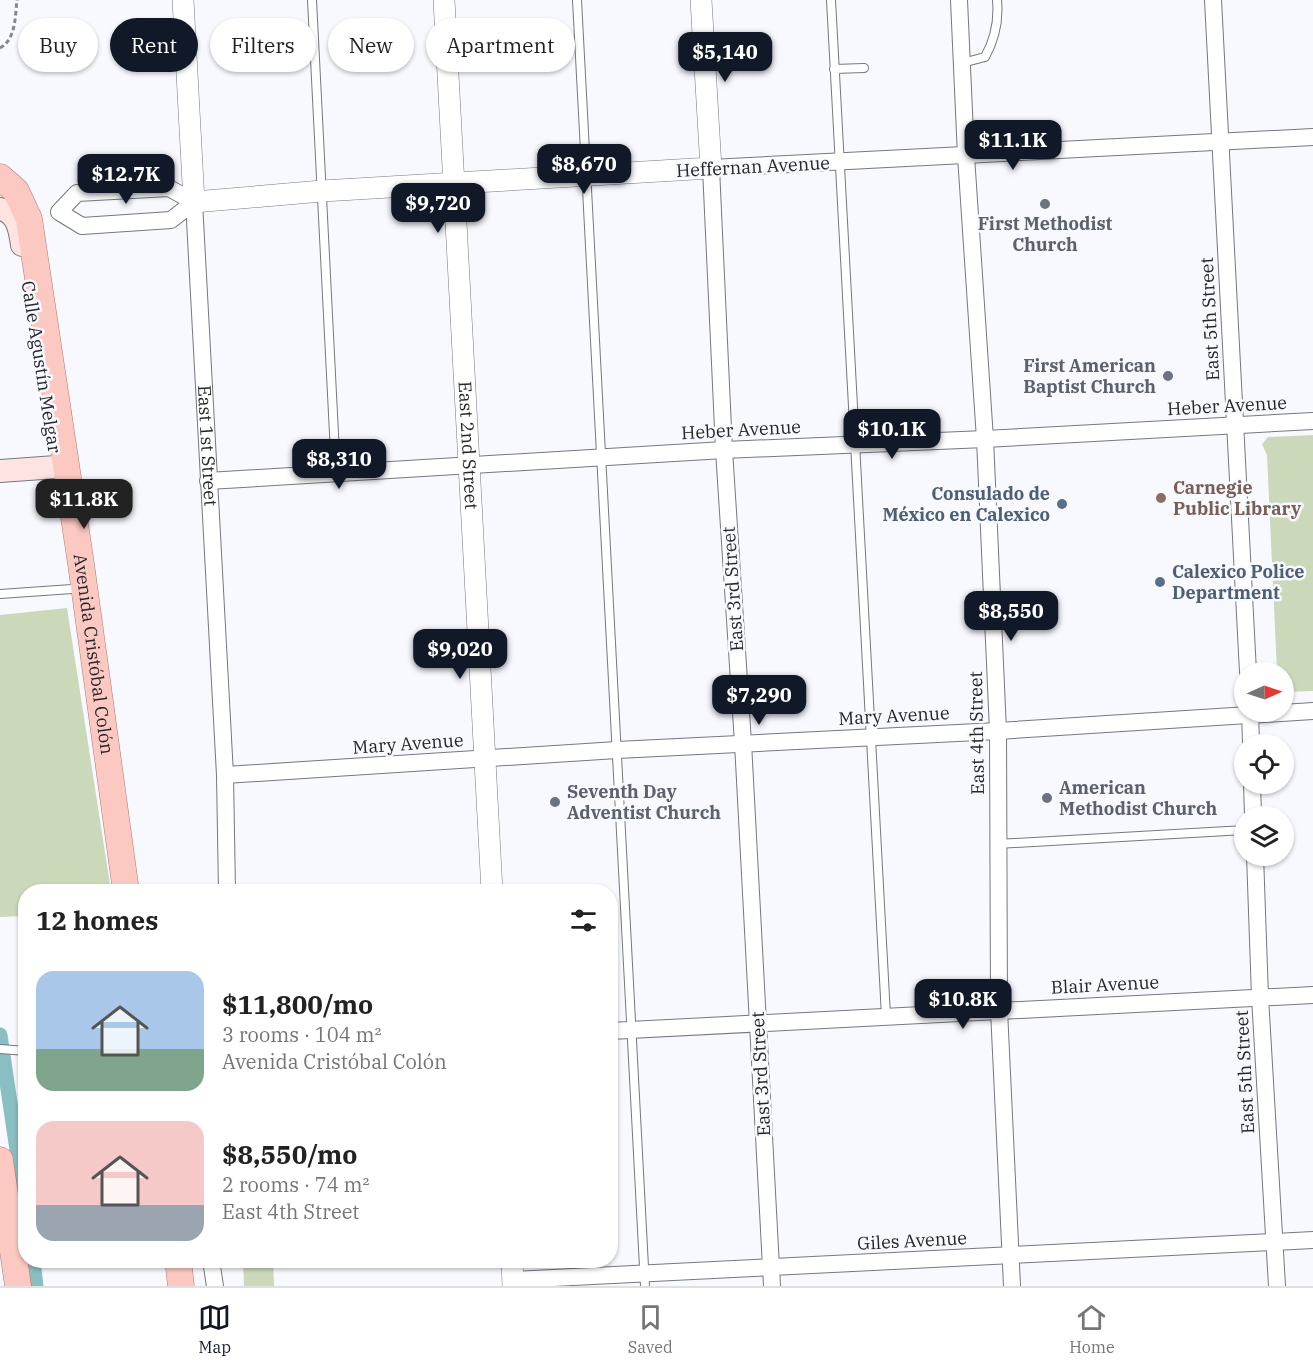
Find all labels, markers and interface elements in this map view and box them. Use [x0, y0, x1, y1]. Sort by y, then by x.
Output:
chip: Buy [18, 18, 98, 72]
chip: Rent [110, 18, 198, 72]
chip: Filters [210, 18, 316, 72]
chip: New [328, 18, 414, 72]
chip: Apartment [426, 18, 575, 72]
pin: $5,140 [676, 32, 774, 83]
text: $5,140 [692, 38, 758, 65]
pin: $11.1K [964, 120, 1062, 171]
text: $11.1K [979, 126, 1047, 153]
pin: $8,670 [535, 144, 633, 195]
text: $8,670 [551, 150, 617, 177]
street label: Heffernan Avenue [676, 151, 830, 182]
pin: $12.7K [77, 154, 175, 205]
text: $12.7K [92, 160, 160, 187]
pin: $9,720 [389, 183, 487, 234]
text: $9,720 [405, 189, 471, 216]
marker: First Methodist Church [1038, 197, 1052, 211]
place label: First Methodist Church [978, 212, 1112, 256]
street label: East 5th Street [1195, 257, 1224, 381]
street label: Calle Agustín Melgar [17, 279, 66, 455]
place label: First American Baptist Church [1023, 354, 1156, 398]
marker: First American Baptist Church [1161, 369, 1175, 383]
street label: East 2nd Street [454, 380, 483, 510]
street label: East 1st Street [193, 384, 222, 507]
street label: Heber Avenue [1167, 391, 1287, 420]
pin: $10.1K [843, 409, 941, 460]
street label: Heber Avenue [681, 415, 801, 444]
text: $10.1K [858, 415, 926, 442]
pin: $8,310 [290, 439, 388, 490]
text: $8,310 [306, 445, 372, 472]
place label: Carnegie Public Library [1173, 476, 1302, 520]
pin: $11.8K [35, 479, 133, 530]
place label: Consulado de México en Calexico [882, 482, 1050, 526]
text: $11.8K [50, 485, 118, 512]
marker: Carnegie Public Library [1154, 491, 1168, 505]
marker: Consulado de México en Calexico [1055, 497, 1069, 511]
street label: East 3rd Street [717, 526, 748, 652]
street label: Avenida Cristóbal Colón [69, 552, 119, 756]
place label: Calexico Police Department [1172, 560, 1305, 604]
marker: Calexico Police Department [1153, 575, 1167, 589]
pin: $8,550 [962, 591, 1060, 642]
text: $8,550 [978, 597, 1044, 624]
pin: $9,020 [411, 629, 509, 680]
text: $9,020 [427, 635, 493, 662]
north arrow [1234, 662, 1294, 722]
map controls [1234, 662, 1294, 866]
street label: East 4th Street [964, 671, 989, 795]
pin: $7,290 [710, 675, 808, 726]
text: $7,290 [726, 681, 792, 708]
street label: Mary Avenue [838, 701, 950, 730]
street label: Mary Avenue [352, 728, 464, 759]
button: locate [1234, 734, 1294, 794]
place label: American Methodist Church [1059, 776, 1218, 820]
place label: Seventh Day Adventist Church [567, 780, 721, 824]
marker: American Methodist Church [1040, 791, 1054, 805]
marker: Seventh Day Adventist Church [548, 795, 562, 809]
button: layers [1234, 806, 1294, 866]
text: 12 homes [36, 903, 158, 937]
icon: filters [567, 904, 600, 937]
street label: Blair Avenue [1050, 970, 1160, 999]
pin: $10.8K [914, 979, 1012, 1030]
text: $10.8K [929, 985, 997, 1012]
text: $11,800/mo [222, 987, 373, 1021]
icon: home [84, 995, 156, 1067]
street label: East 5th Street [1230, 1010, 1259, 1134]
street label: East 3rd Street [746, 1011, 775, 1137]
text: 3 rooms · 104 m² [222, 1021, 381, 1048]
text: Avenida Cristóbal Colón [222, 1048, 447, 1075]
text: $8,550/mo [222, 1137, 357, 1171]
icon: home [84, 1145, 156, 1217]
text: 2 rooms · 74 m² [222, 1171, 369, 1198]
text: East 4th Street [222, 1198, 359, 1225]
street label: Giles Avenue [856, 1226, 967, 1255]
tab: Map [198, 1301, 231, 1357]
tab: Saved [628, 1301, 673, 1357]
tab: Home [1069, 1301, 1115, 1357]

